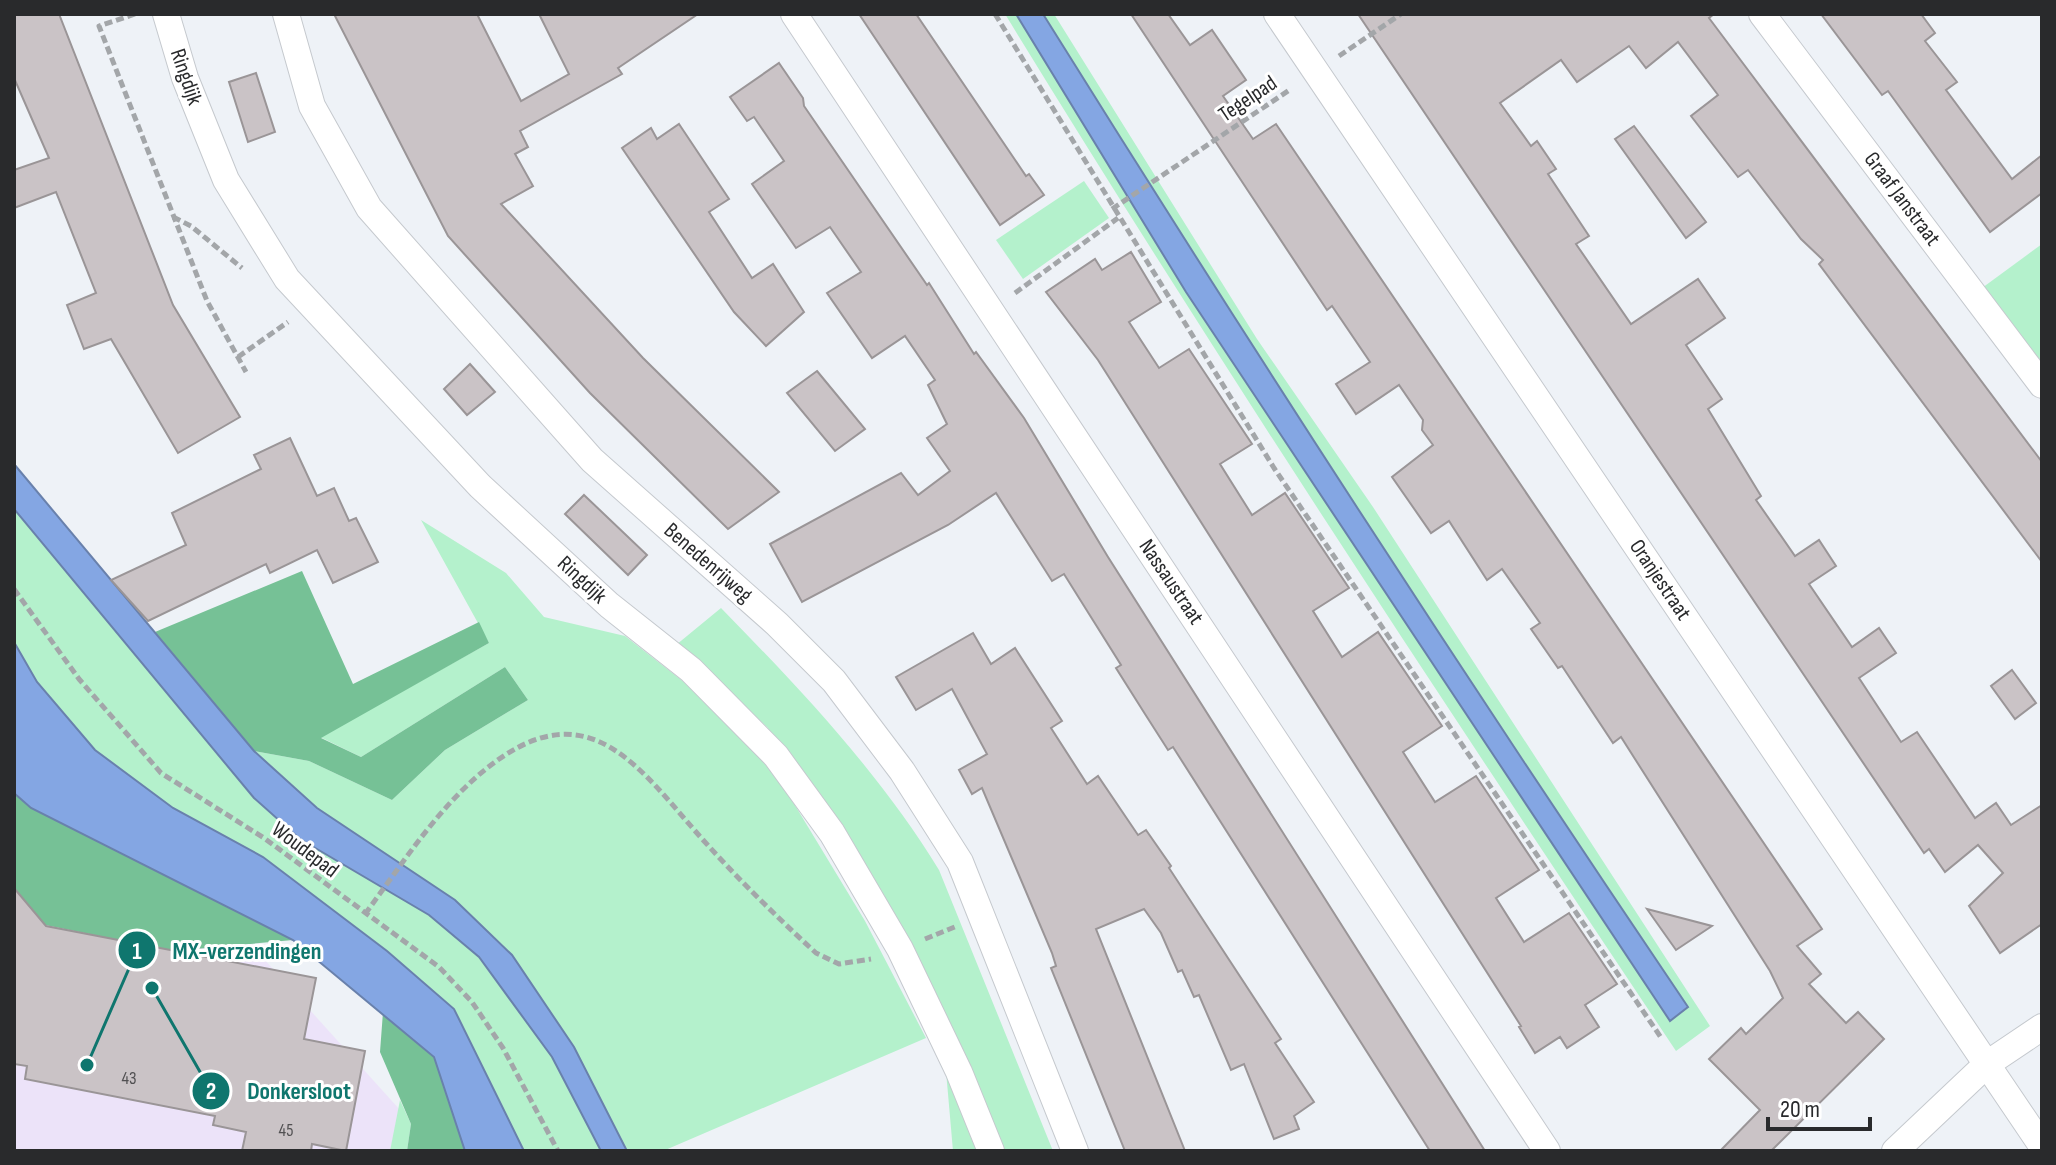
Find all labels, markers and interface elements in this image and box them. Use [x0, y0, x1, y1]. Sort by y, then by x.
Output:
street label: Ringdijk [164, 45, 208, 109]
street label: Tegelpad [1214, 70, 1282, 128]
street label: Graaf Janstraat [1858, 147, 1946, 251]
street label: Benedenrijweg [658, 517, 758, 609]
street label: Nassaustraat [1133, 534, 1209, 630]
street label: Oranjestraat [1623, 534, 1697, 626]
street label: Ringdijk [552, 550, 613, 610]
street label: Woudepad [266, 816, 344, 884]
callout: MX-verzendingen [117, 926, 338, 974]
text: 1 [132, 937, 142, 966]
text: MX-verzendingen [173, 937, 321, 966]
callout: Donkersloot [191, 1067, 367, 1115]
house number: 43 [121, 1068, 137, 1089]
text: 2 [206, 1077, 216, 1106]
text: Donkersloot [247, 1077, 351, 1106]
scale bar [1768, 1081, 1870, 1131]
text: 20 m [1780, 1095, 1820, 1124]
house number: 45 [279, 1120, 293, 1141]

